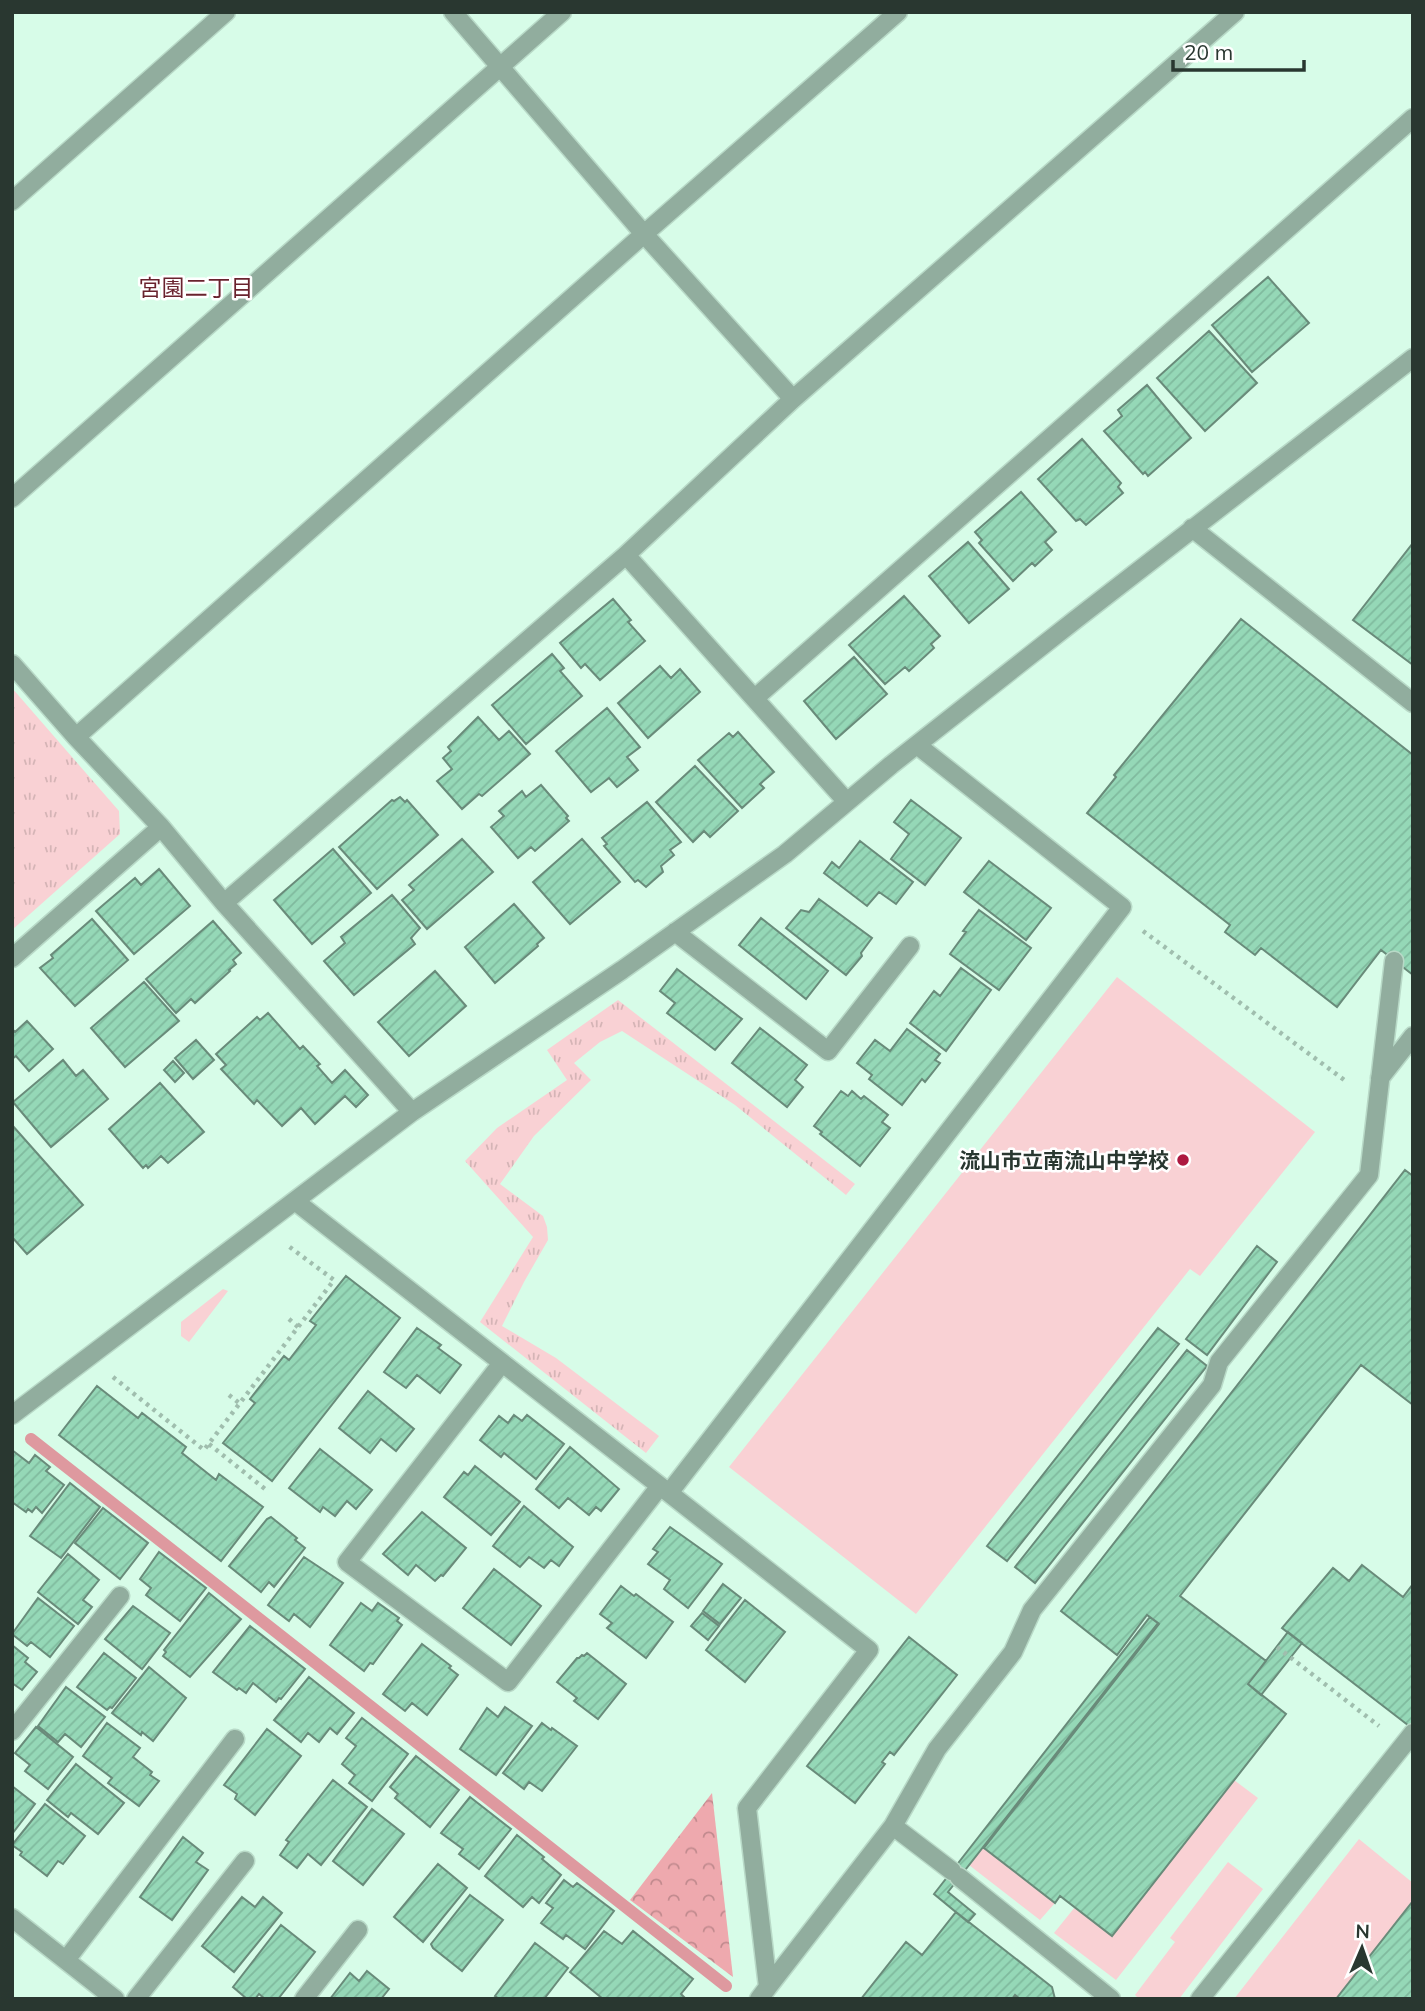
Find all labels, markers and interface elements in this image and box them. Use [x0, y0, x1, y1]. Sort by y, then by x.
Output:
scale bar [1173, 28, 1304, 72]
text: 20 m [1184, 39, 1233, 65]
district label: 宮園二丁目 [139, 273, 254, 302]
place label: 流山市立南流山中学校 [959, 1147, 1169, 1173]
marker: 流山市立南流山中学校 [1175, 1152, 1191, 1168]
north arrow [1327, 1913, 1397, 1983]
text: N [1355, 1919, 1370, 1943]

